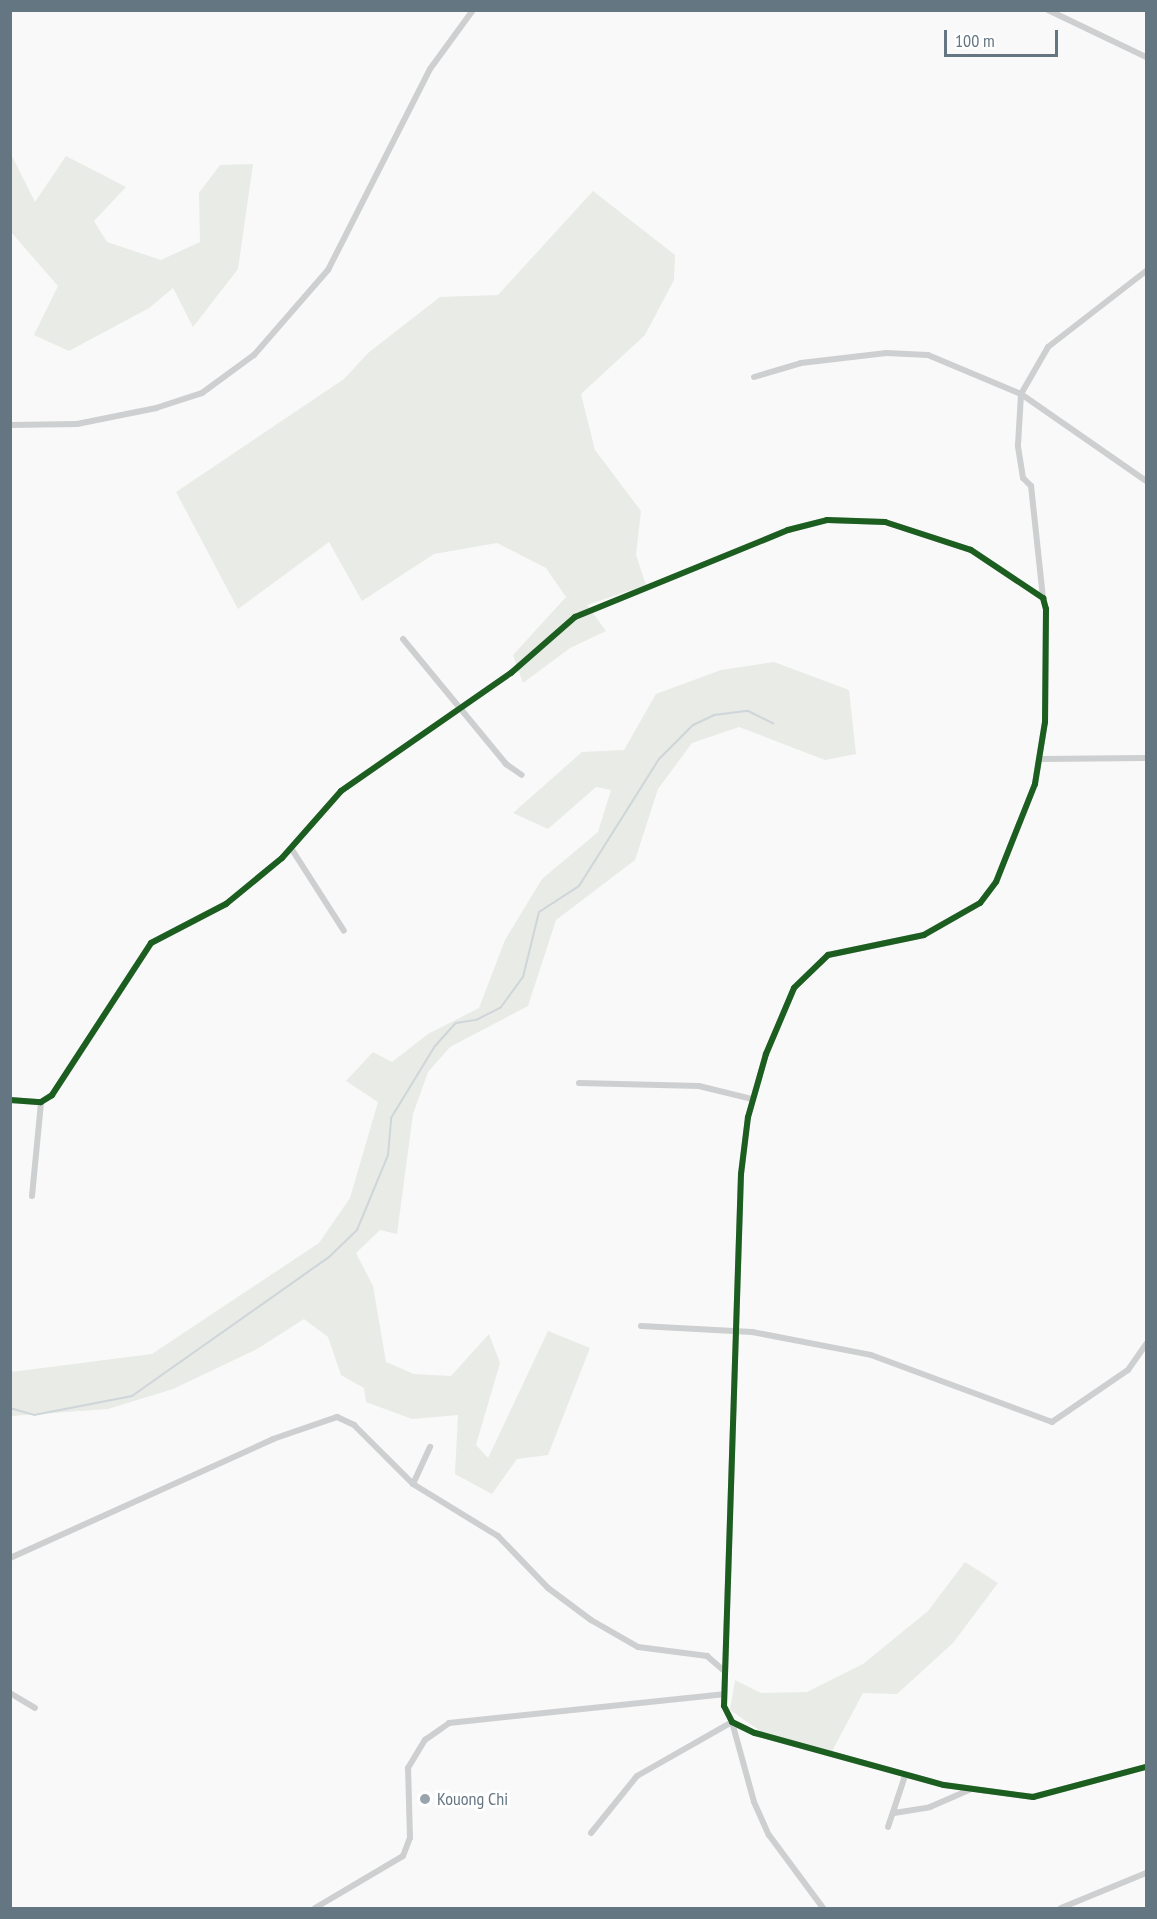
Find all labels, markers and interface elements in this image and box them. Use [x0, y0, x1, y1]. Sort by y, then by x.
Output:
scale bar [947, 18, 1061, 56]
text: 100 m [955, 29, 995, 52]
place label: Kouong Chi [437, 1788, 508, 1810]
marker: Kouong Chi [418, 1792, 432, 1806]

